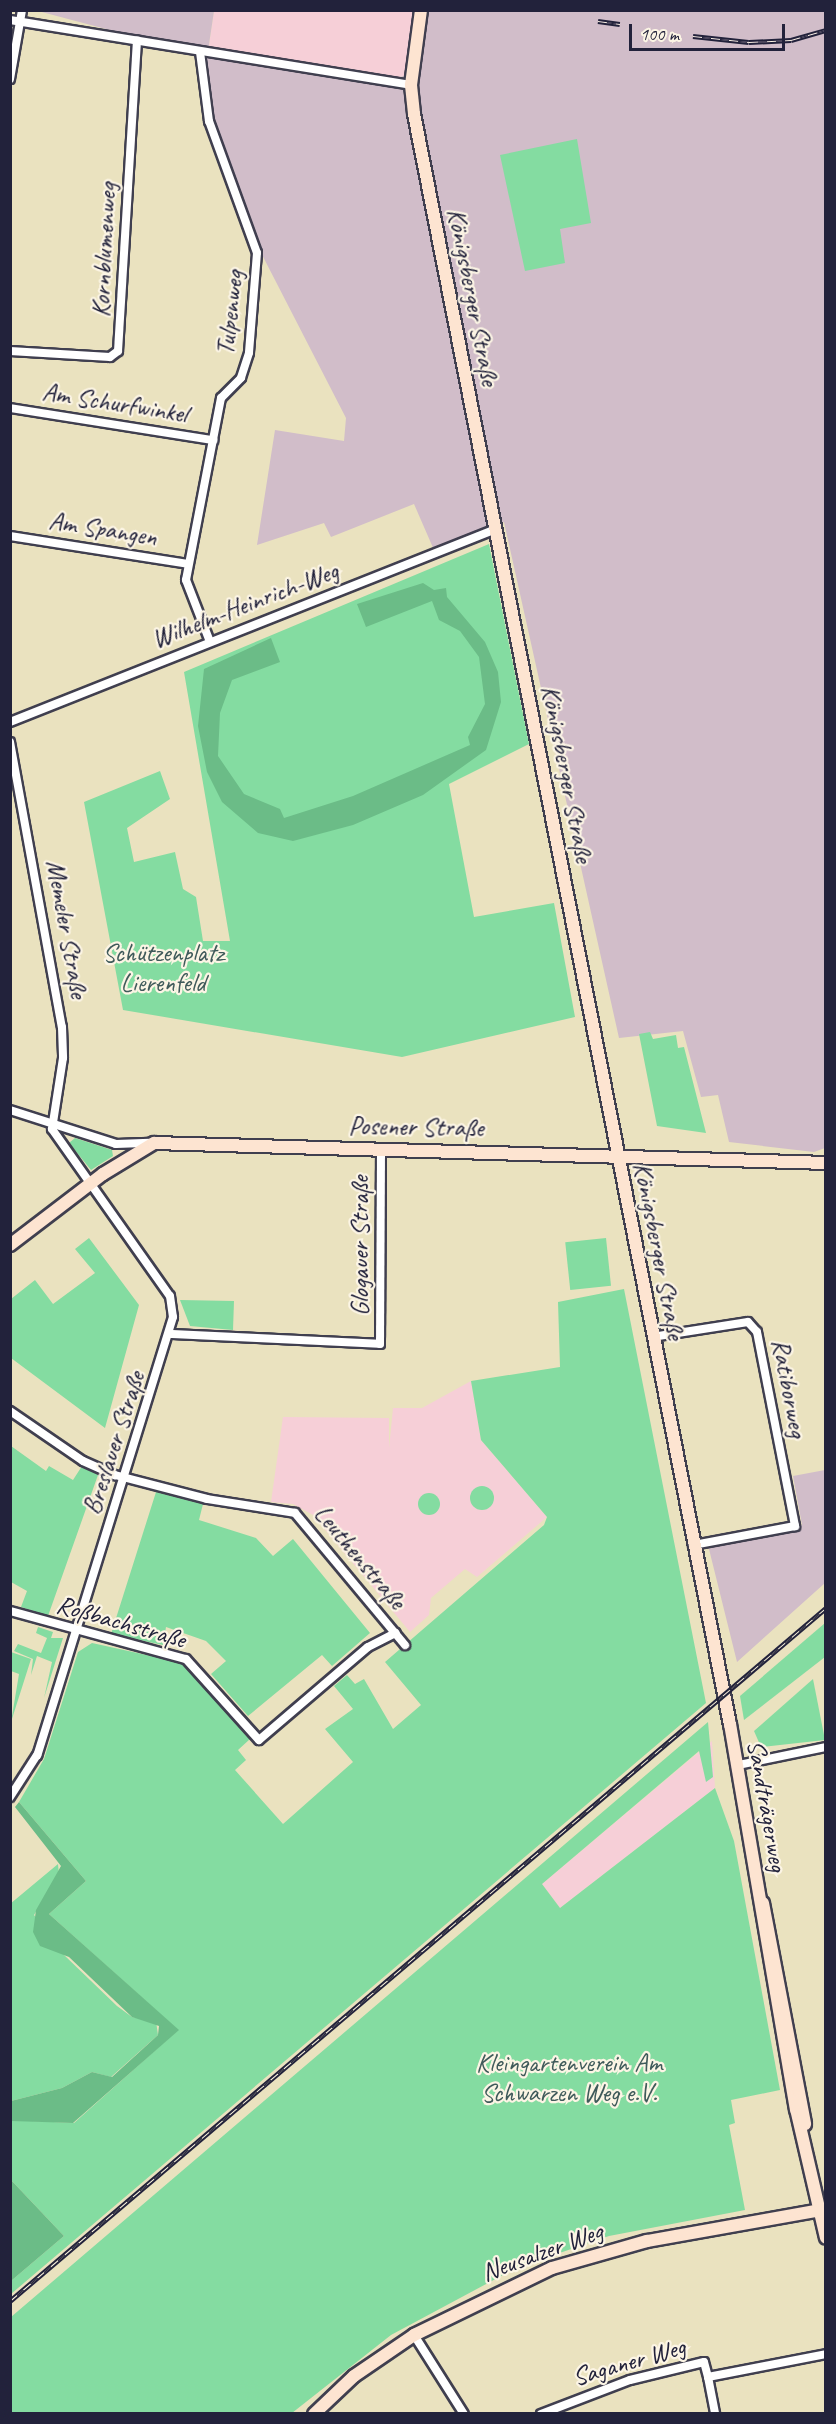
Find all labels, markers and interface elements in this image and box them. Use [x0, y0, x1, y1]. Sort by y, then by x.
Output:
scale bar [632, 12, 788, 50]
text: 100 m [640, 23, 679, 45]
street label: Kornblumenweg [85, 182, 123, 318]
street label: Königsberger Straße [440, 205, 506, 389]
street label: Tulpenweg [210, 269, 250, 357]
street label: Am Schurfwinkel [40, 376, 190, 430]
street label: Am Spangen [47, 505, 159, 553]
street label: Wilhelm-Heinrich-Weg [147, 555, 343, 655]
street label: Königsberger Straße [534, 682, 600, 866]
street label: Memeler Straße [39, 857, 95, 1001]
park label: Schützenplatz Lierenfeld [102, 937, 224, 999]
street label: Posener Straße [348, 1110, 484, 1144]
street label: Königsberger Straße [626, 1159, 692, 1343]
street label: Glogauer Straße [344, 1175, 376, 1317]
street label: Ratiborweg [764, 1336, 814, 1440]
street label: Breslauer Straße [76, 1367, 152, 1519]
street label: Leuthenstraße [307, 1498, 413, 1616]
street label: Roßbachstraße [53, 1589, 189, 1655]
street label: Sandträgerweg [740, 1738, 794, 1874]
park label: Kleingartenverein Am Schwarzen Weg e.V. [476, 2047, 662, 2108]
street label: Neusalzer Weg [477, 2216, 607, 2288]
street label: Saganer Weg [569, 2331, 689, 2393]

